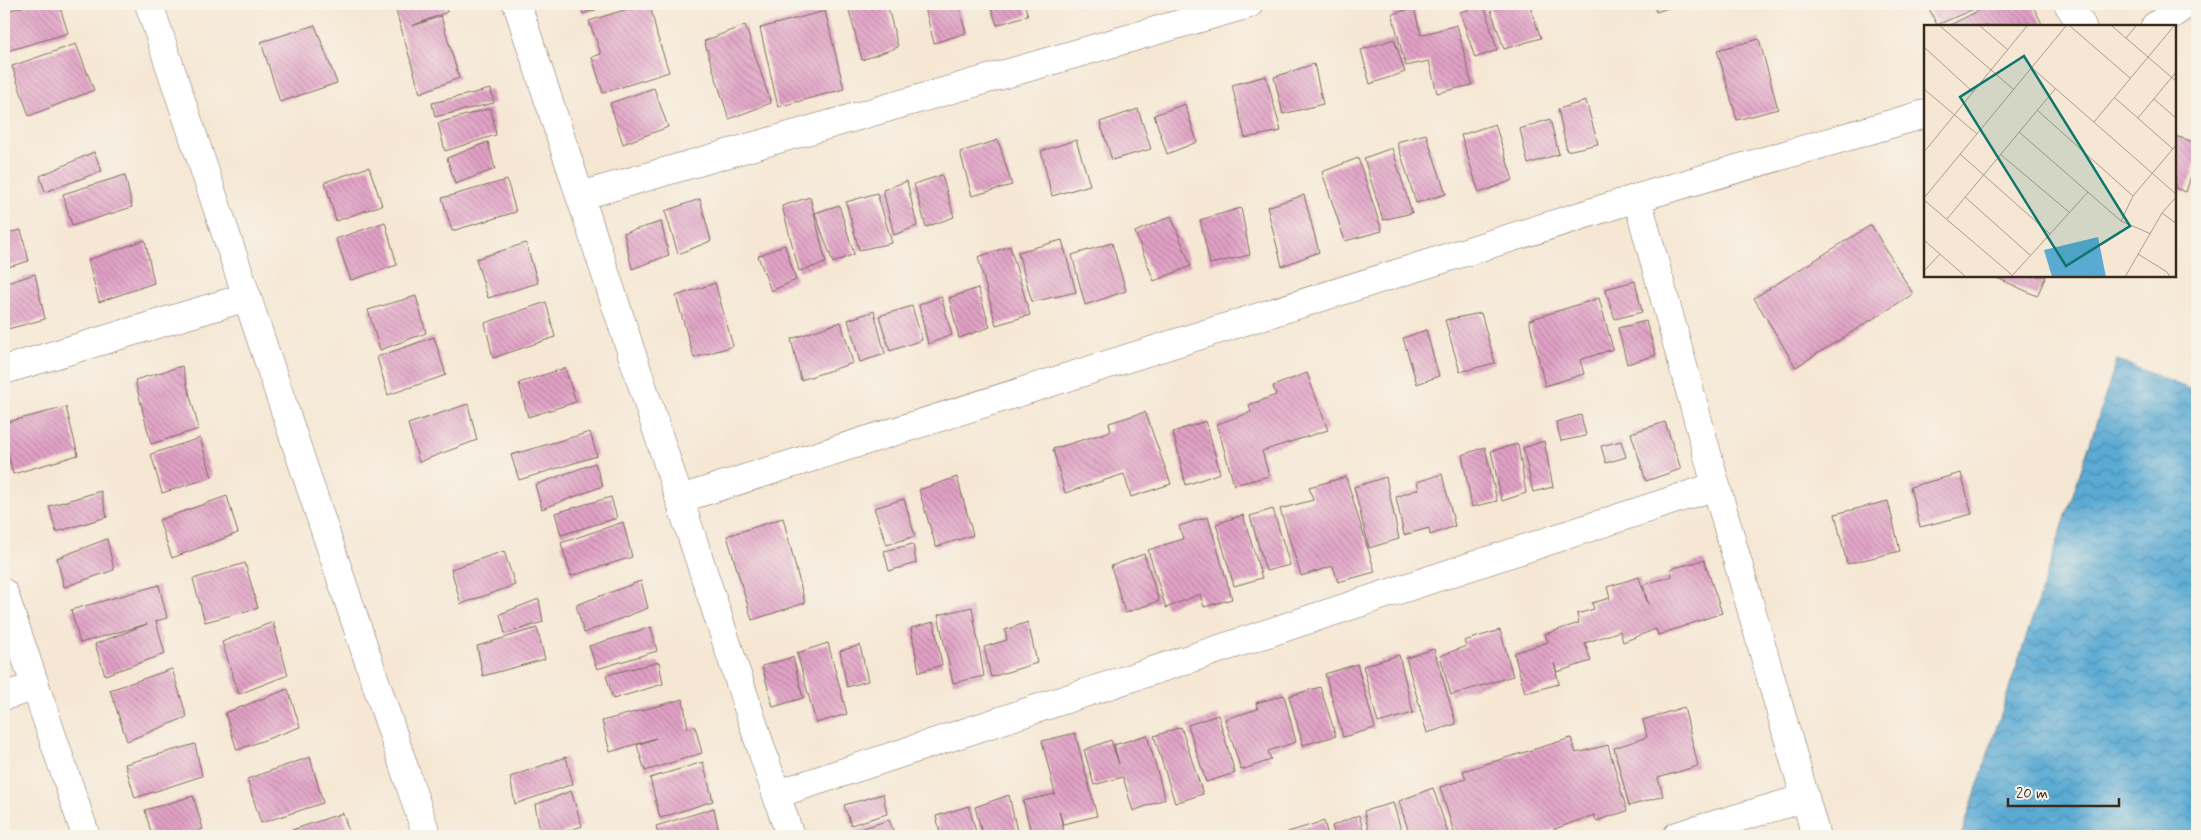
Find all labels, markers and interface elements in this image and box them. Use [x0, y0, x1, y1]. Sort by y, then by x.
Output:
inset map [1924, 25, 2176, 278]
scale bar [2008, 775, 2120, 807]
text: 20 m [2016, 784, 2048, 804]

